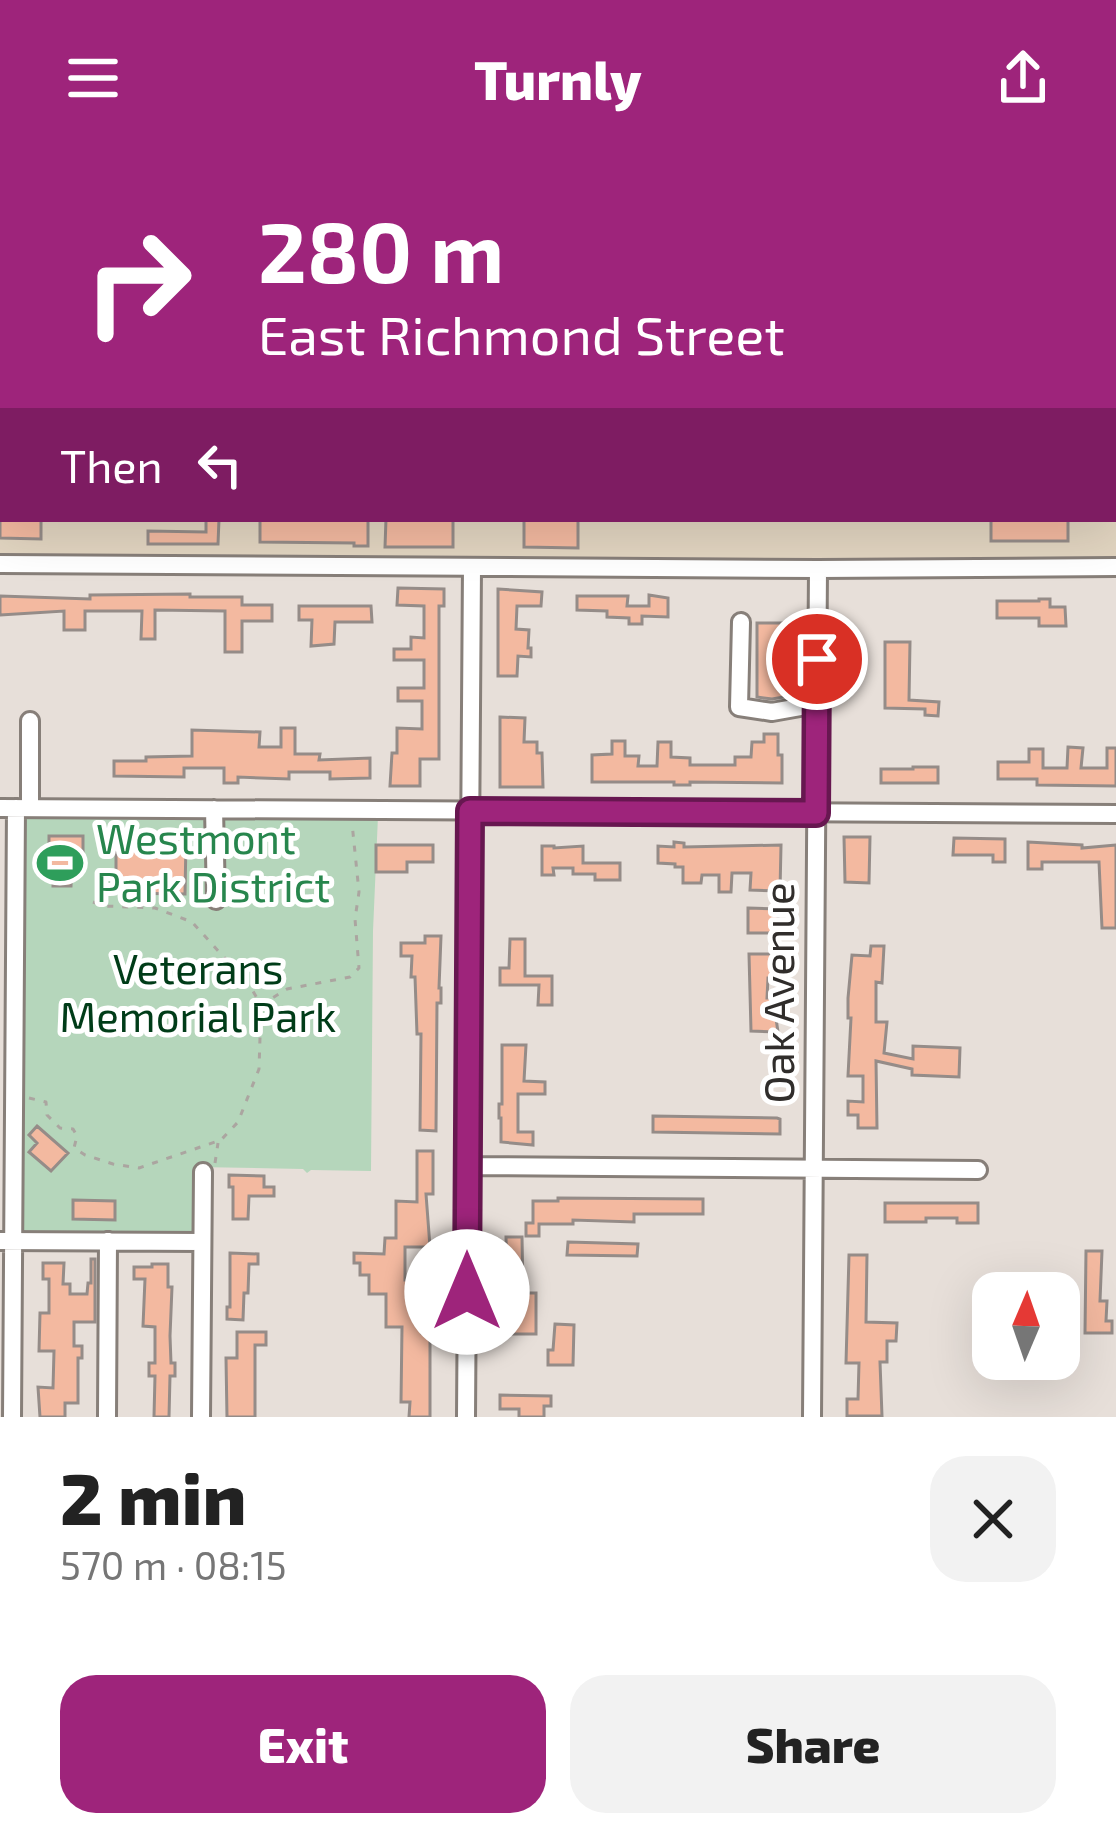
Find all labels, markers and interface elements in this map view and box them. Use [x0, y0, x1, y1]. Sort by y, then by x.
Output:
icon: menu [60, 45, 126, 111]
icon: share [990, 45, 1056, 111]
text: Turnly [474, 46, 642, 111]
text: 280 m [258, 199, 504, 300]
icon: right [60, 204, 216, 360]
text: East Richmond Street [258, 301, 785, 366]
icon: left [187, 432, 253, 498]
text: Then [60, 438, 163, 492]
pin [766, 608, 868, 710]
icon: arrive [784, 626, 850, 692]
place label: Westmont Park District [96, 812, 330, 910]
sports icon: Westmont Park District [35, 838, 85, 888]
street label: Oak Avenue [752, 882, 802, 1104]
park label: Veterans Memorial Park [59, 942, 337, 1040]
position arrow [404, 1229, 530, 1355]
north arrow [972, 1272, 1080, 1380]
map controls [972, 1272, 1080, 1380]
text: 2 min [60, 1453, 246, 1539]
button: close [930, 1456, 1056, 1582]
text: 570 m · 08:15 [60, 1541, 287, 1588]
button: Exit [60, 1675, 546, 1813]
button: Share [570, 1675, 1056, 1813]

